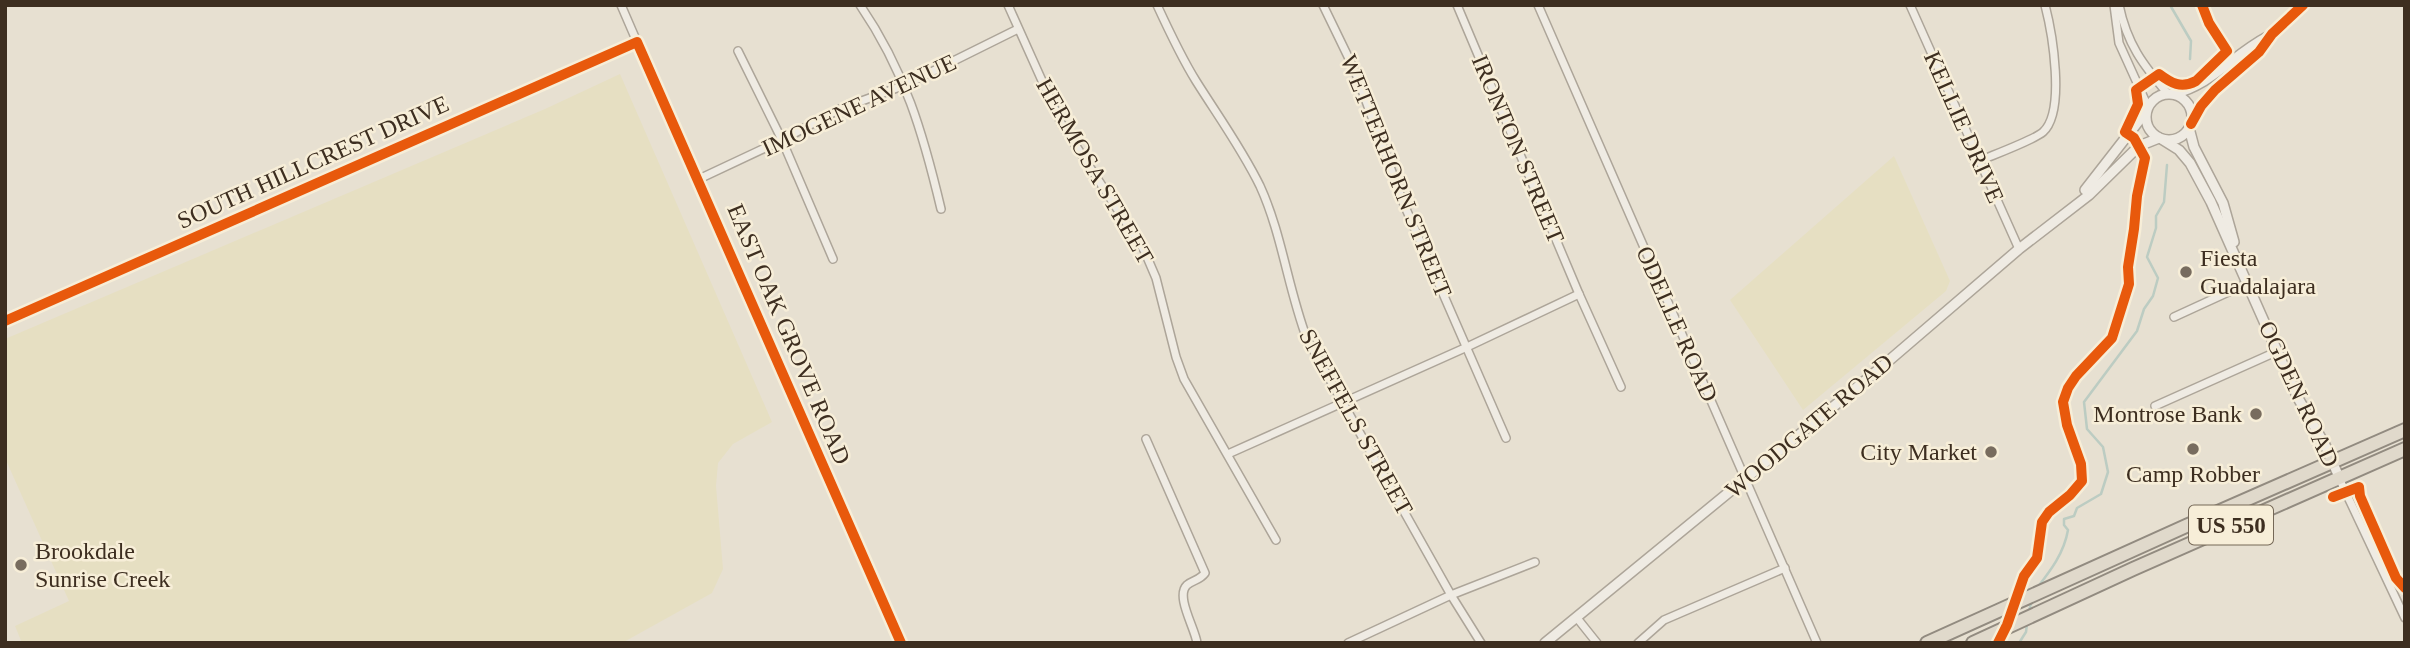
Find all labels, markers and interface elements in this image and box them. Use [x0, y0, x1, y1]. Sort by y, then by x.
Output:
street label: KELLIE DRIVE [1919, 47, 2009, 207]
street label: IMOGENE AVENUE [758, 49, 960, 161]
street label: WETTERHORN STREET [1335, 51, 1457, 301]
street label: IRONTON STREET [1467, 51, 1569, 247]
street label: HERMOSA STREET [1031, 74, 1159, 269]
street label: SOUTH HILLCREST DRIVE [173, 90, 453, 234]
street label: EAST OAK GROVE ROAD [722, 200, 856, 468]
street label: ODELLE ROAD [1631, 242, 1723, 406]
place label: Fiesta Guadalajara [2200, 245, 2316, 299]
marker: Fiesta Guadalajara [2178, 264, 2194, 280]
street label: OGDEN ROAD [2254, 317, 2344, 471]
street label: SNEFFELS STREET [1294, 324, 1418, 520]
street label: WOODGATE ROAD [1720, 349, 1898, 503]
place label: Montrose Bank [2093, 401, 2242, 427]
marker: Montrose Bank [2248, 406, 2264, 422]
place label: City Market [1860, 439, 1977, 465]
marker: Camp Robber [2185, 441, 2201, 457]
marker: City Market [1983, 444, 1999, 460]
place label: Camp Robber [2126, 461, 2260, 487]
road number: US 550 [2189, 505, 2273, 544]
place label: Brookdale Sunrise Creek [35, 538, 170, 592]
marker: Brookdale Sunrise Creek [13, 557, 29, 573]

